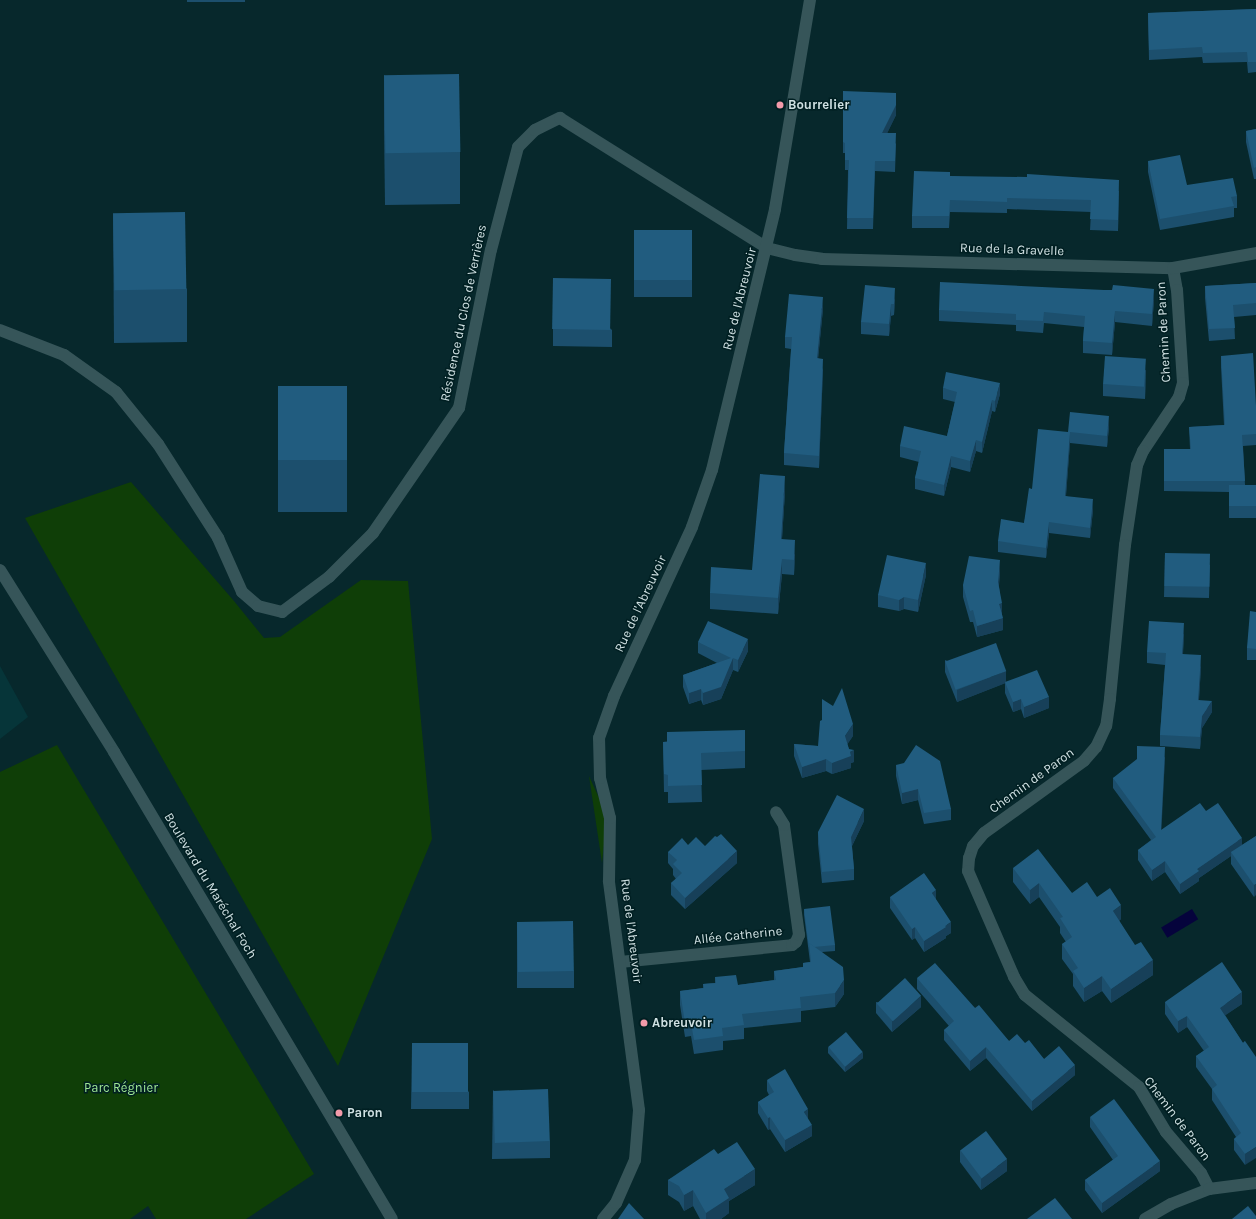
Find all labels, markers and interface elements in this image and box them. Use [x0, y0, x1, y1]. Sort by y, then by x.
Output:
place label: Bourrelier [788, 97, 849, 113]
marker: Bourrelier [775, 100, 785, 110]
street label: Résidence du Clos de Verrières [438, 223, 490, 403]
street label: Rue de la Gravelle [960, 240, 1064, 260]
street label: Rue de l'Abreuvoir [720, 246, 760, 352]
street label: Chemin de Paron [1154, 281, 1174, 383]
street label: Rue de l'Abreuvoir [612, 553, 670, 655]
street label: Chemin de Paron [987, 745, 1077, 817]
street label: Boulevard du Maréchal Foch [160, 810, 260, 962]
street label: Rue de l'Abreuvoir [617, 878, 645, 984]
street label: Allée Catherine [693, 924, 783, 948]
place label: Abreuvoir [652, 1015, 712, 1031]
marker: Abreuvoir [639, 1018, 649, 1028]
street label: Chemin de Paron [1140, 1074, 1214, 1164]
park label: Parc Régnier [84, 1080, 158, 1096]
place label: Paron [347, 1105, 383, 1121]
marker: Paron [334, 1108, 344, 1118]

